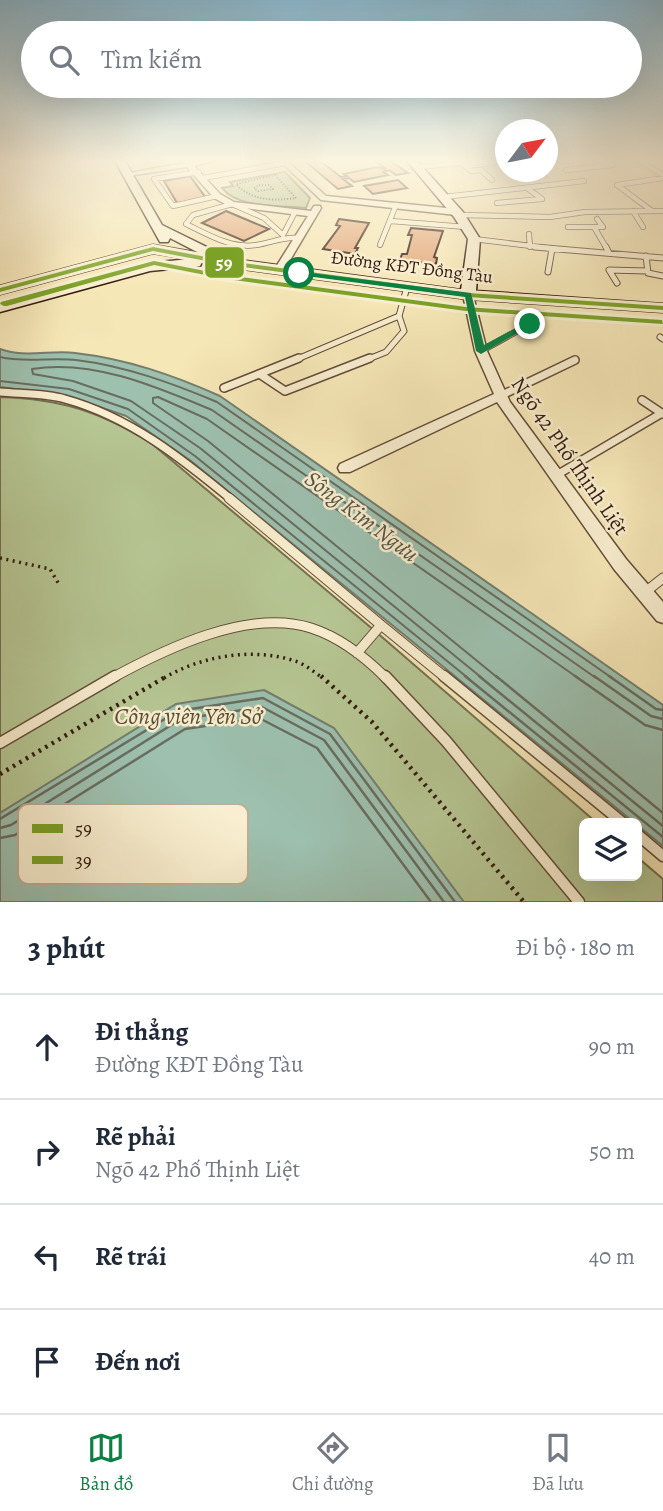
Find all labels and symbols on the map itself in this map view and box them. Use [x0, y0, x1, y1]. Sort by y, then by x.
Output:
north arrow [495, 119, 558, 182]
street label: Đường KĐT Đồng Tàu [330, 245, 495, 289]
line badge: 59 [204, 246, 245, 279]
text: 59 [216, 250, 233, 276]
route start [283, 257, 314, 288]
route end [514, 308, 545, 339]
street label: Ngõ 42 Phố Thịnh Liệt [505, 371, 635, 541]
water label: Sông Kim Ngưu [299, 463, 425, 569]
park label: Công viên Yên Sở [114, 700, 264, 732]
legend [18, 804, 248, 884]
text: 59 [75, 816, 92, 842]
text: 39 [75, 848, 92, 874]

